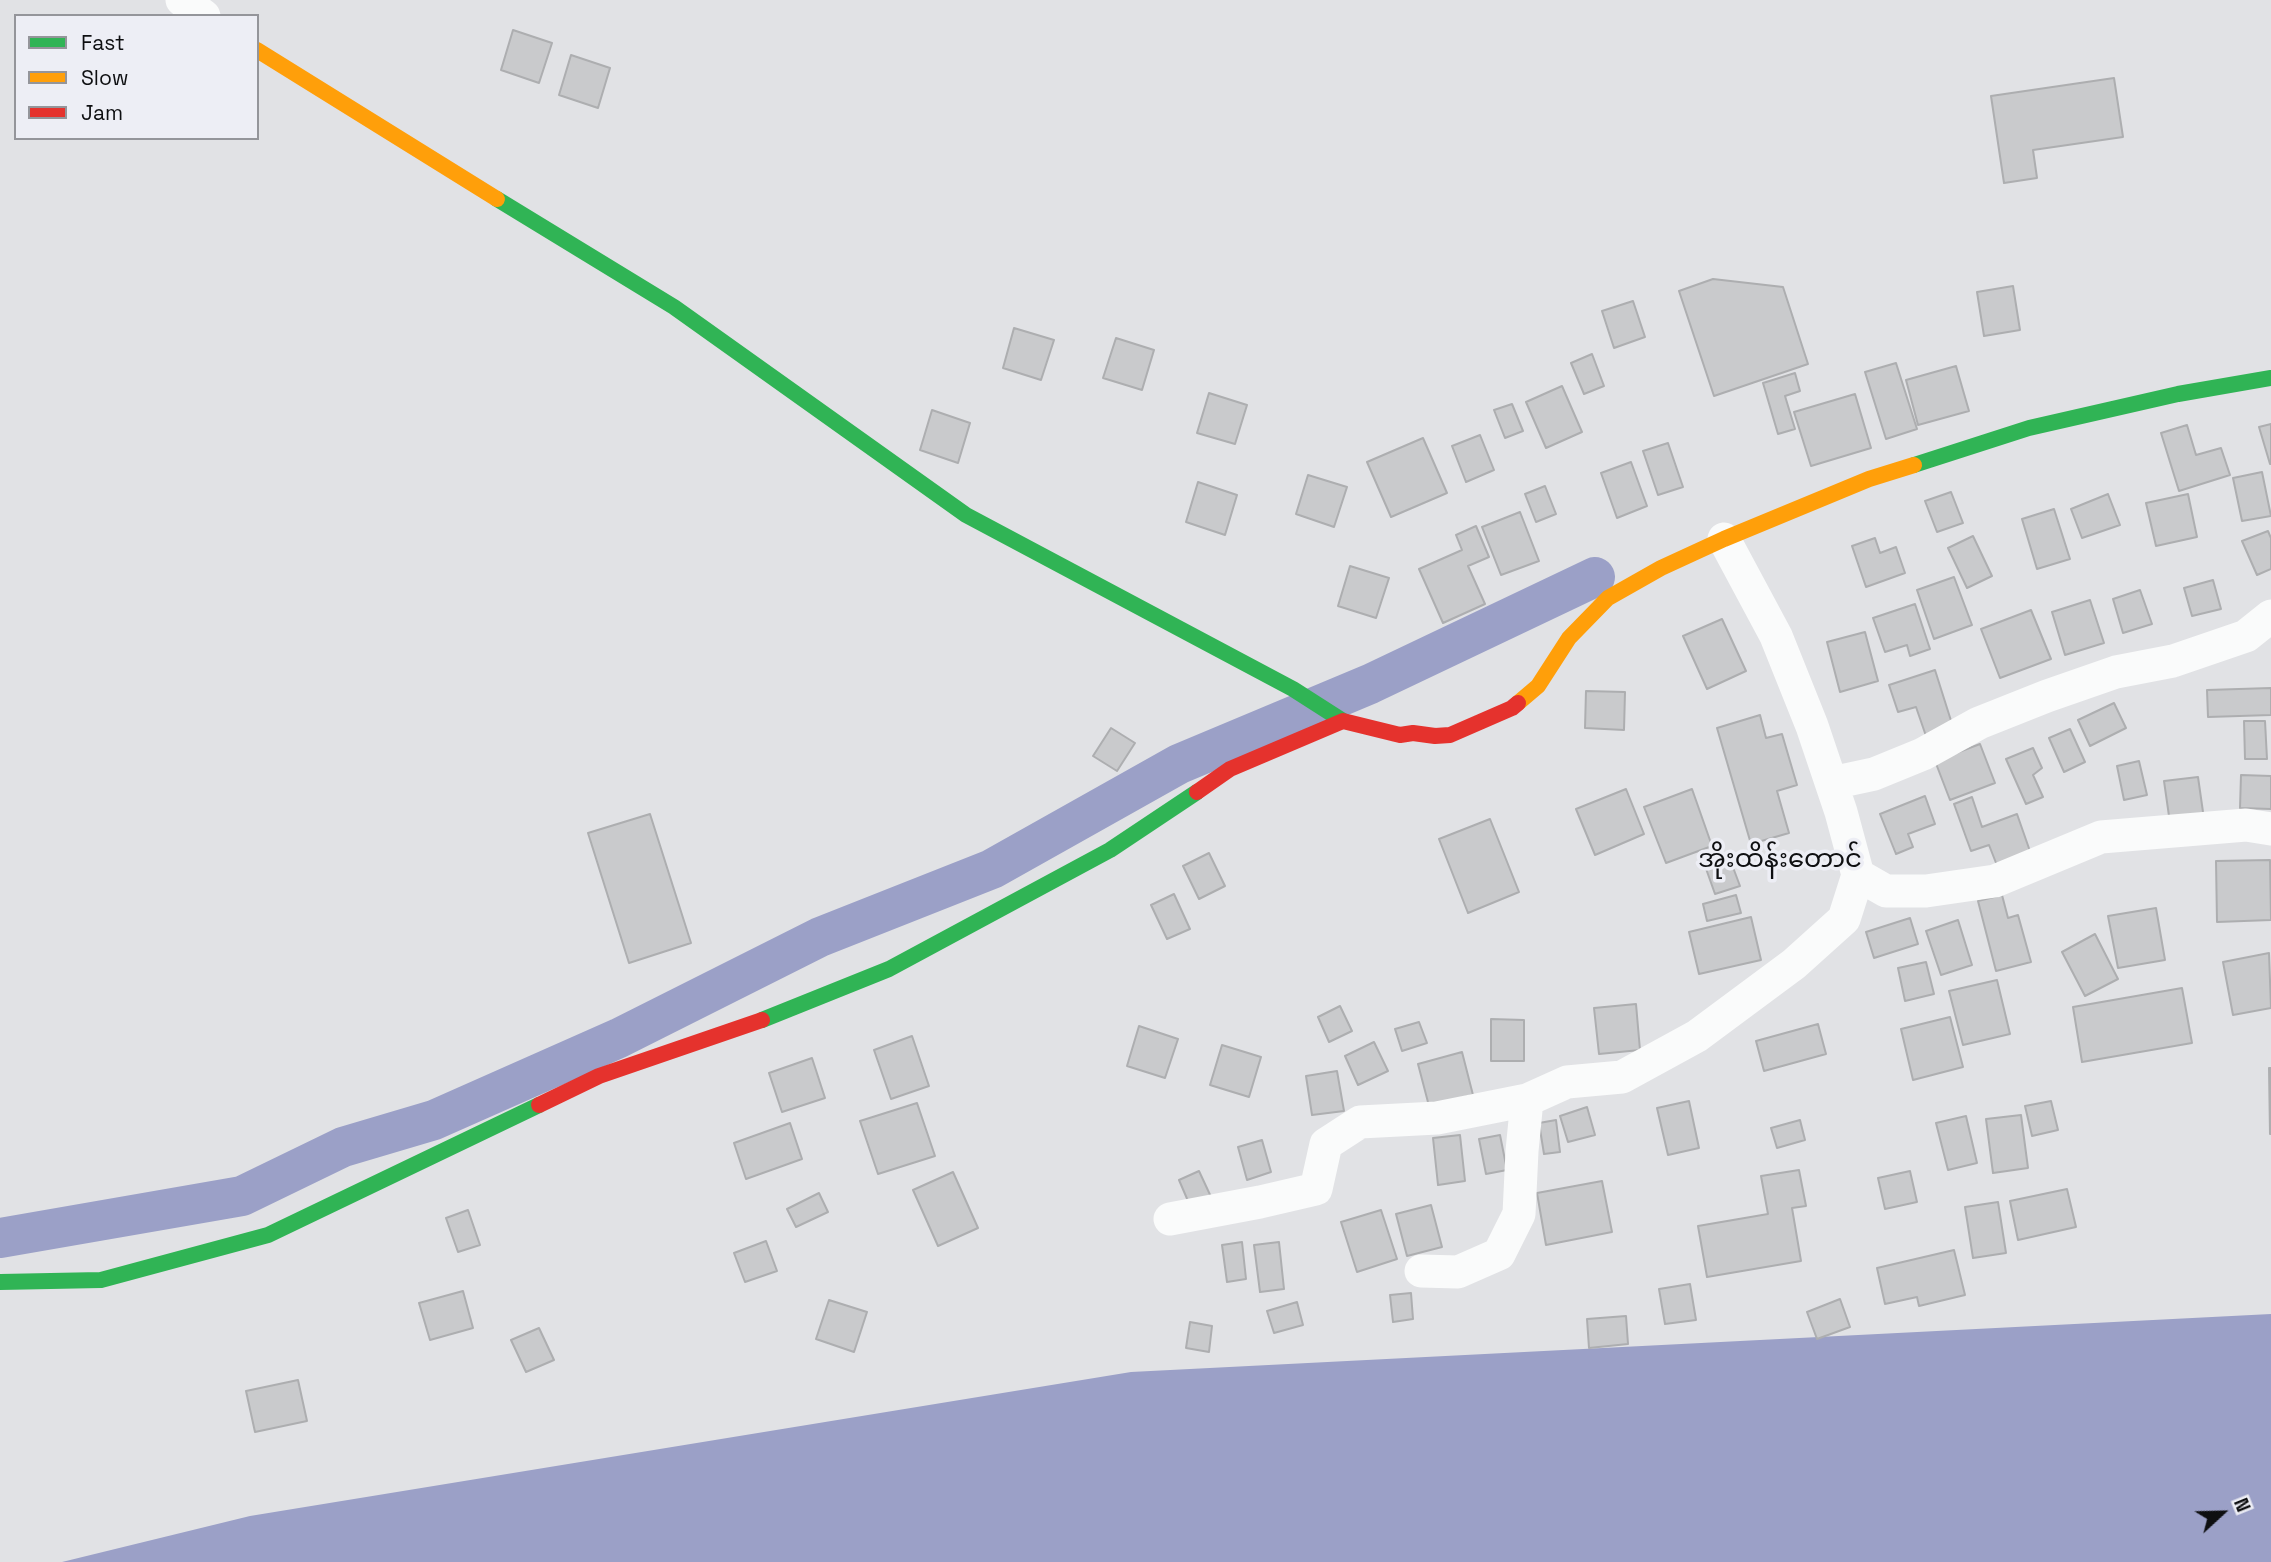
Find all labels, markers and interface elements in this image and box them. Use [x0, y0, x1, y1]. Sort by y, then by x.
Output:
legend [14, 14, 259, 140]
text: Fast [81, 29, 125, 56]
text: Slow [81, 64, 129, 91]
text: Jam [81, 99, 123, 126]
district label: အိုးထိန်းတောင် [1698, 844, 1862, 876]
north arrow [2187, 1478, 2257, 1548]
text: N [2228, 1494, 2256, 1516]

